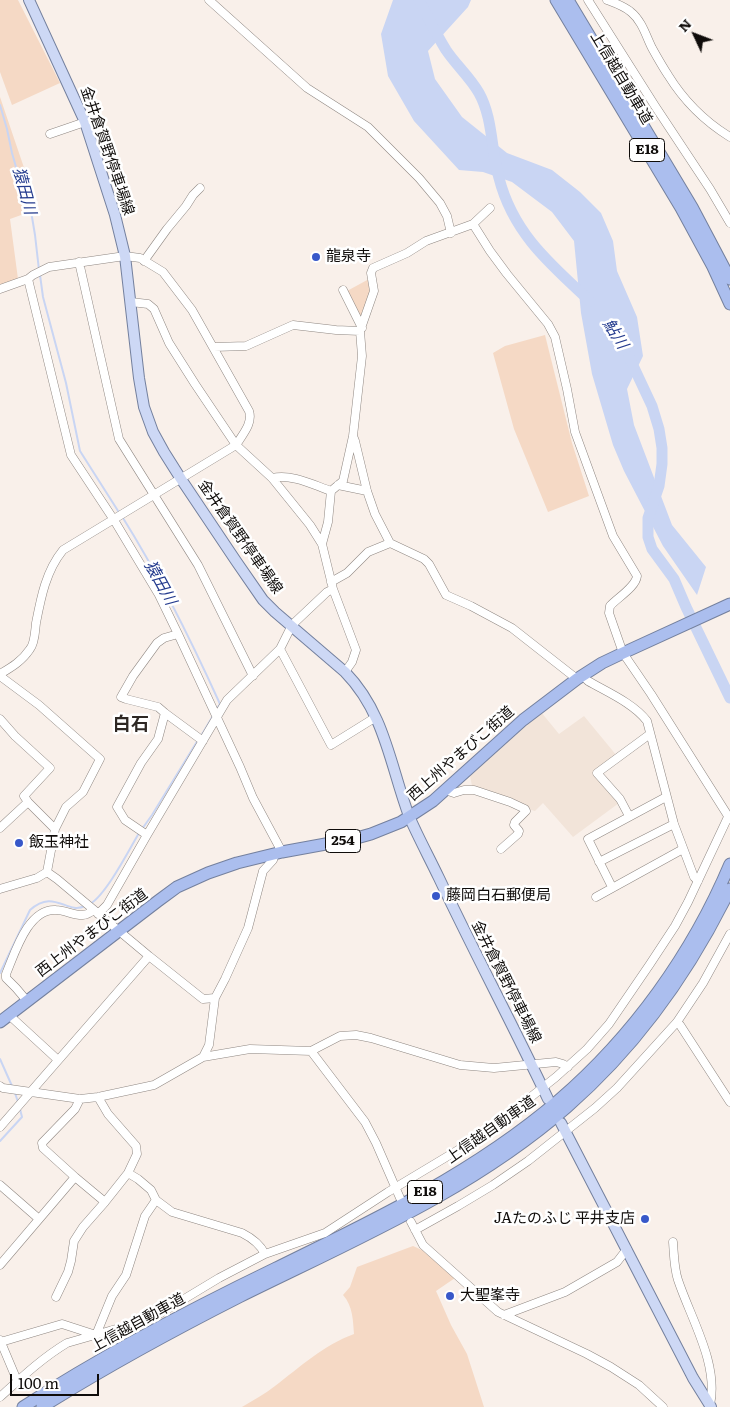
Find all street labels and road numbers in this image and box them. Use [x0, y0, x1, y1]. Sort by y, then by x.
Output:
street label: 上信越自動車道 [586, 28, 656, 128]
street label: 金井倉賀野停車場線 [77, 84, 137, 218]
road number: E18 [630, 138, 664, 162]
street label: 金井倉賀野停車場線 [194, 477, 286, 597]
street label: 西上州やまびこ街道 [404, 703, 518, 805]
road number: 254 [326, 829, 360, 852]
street label: 西上州やまびこ街道 [33, 885, 151, 981]
street label: 金井倉賀野停車場線 [467, 918, 545, 1046]
street label: 上信越自動車道 [443, 1093, 539, 1167]
road number: E18 [408, 1180, 442, 1204]
street label: 上信越自動車道 [88, 1290, 188, 1356]

